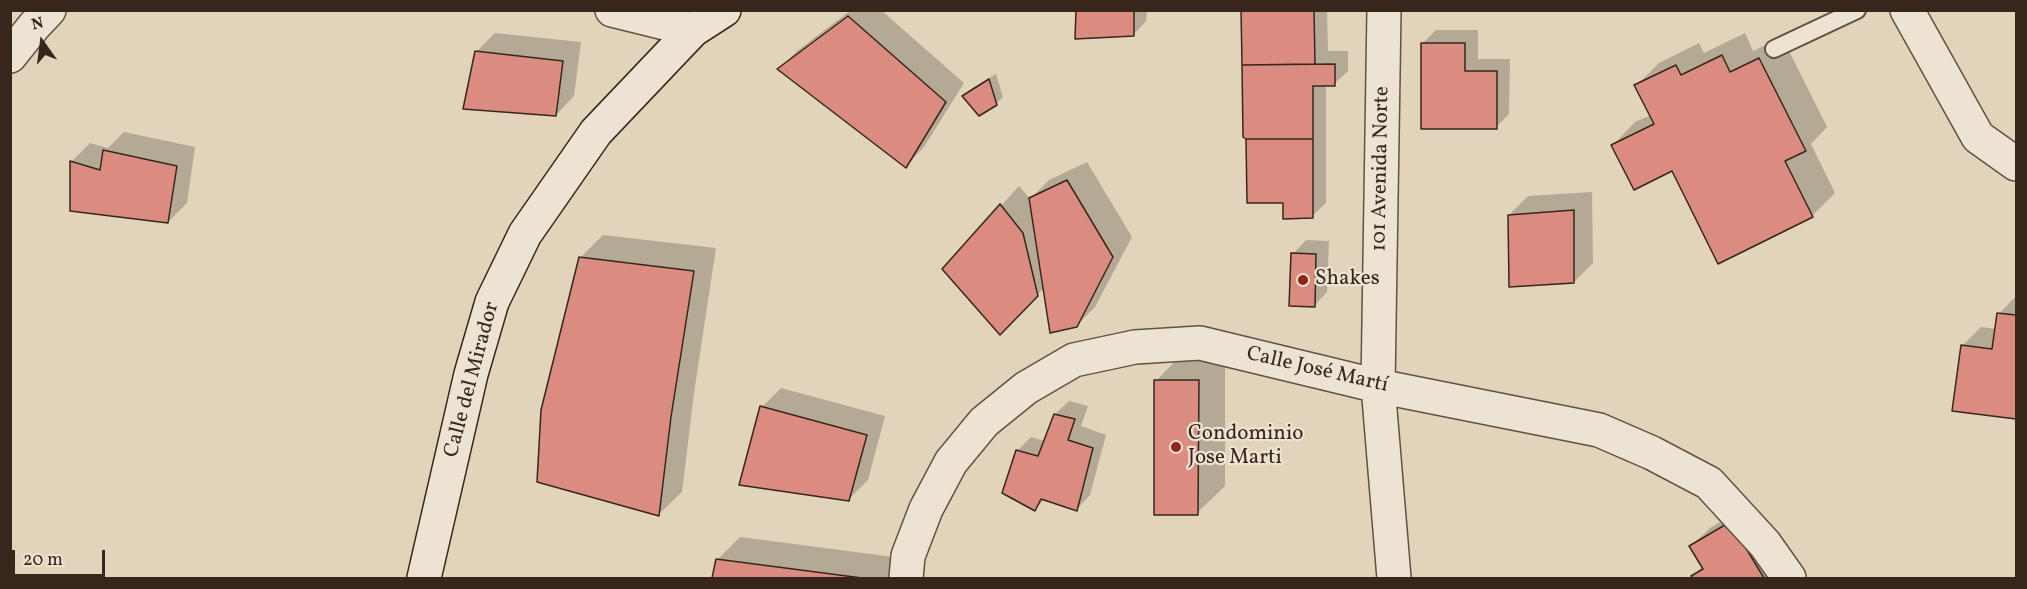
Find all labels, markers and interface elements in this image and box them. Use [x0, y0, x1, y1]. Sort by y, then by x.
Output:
north arrow [12, 12, 72, 72]
text: N [29, 12, 46, 37]
street label: 101 Avenida Norte [1368, 86, 1396, 252]
place label: Shakes [1315, 267, 1380, 293]
marker: Shakes [1296, 273, 1310, 287]
street label: Calle del Mirador [440, 299, 506, 461]
street label: Calle José Martí [1244, 342, 1390, 400]
place label: Condominio Jose Marti [1188, 422, 1303, 472]
marker: Condominio Jose Marti [1169, 440, 1183, 454]
scale bar [15, 538, 108, 576]
text: 20 m [23, 548, 63, 573]

